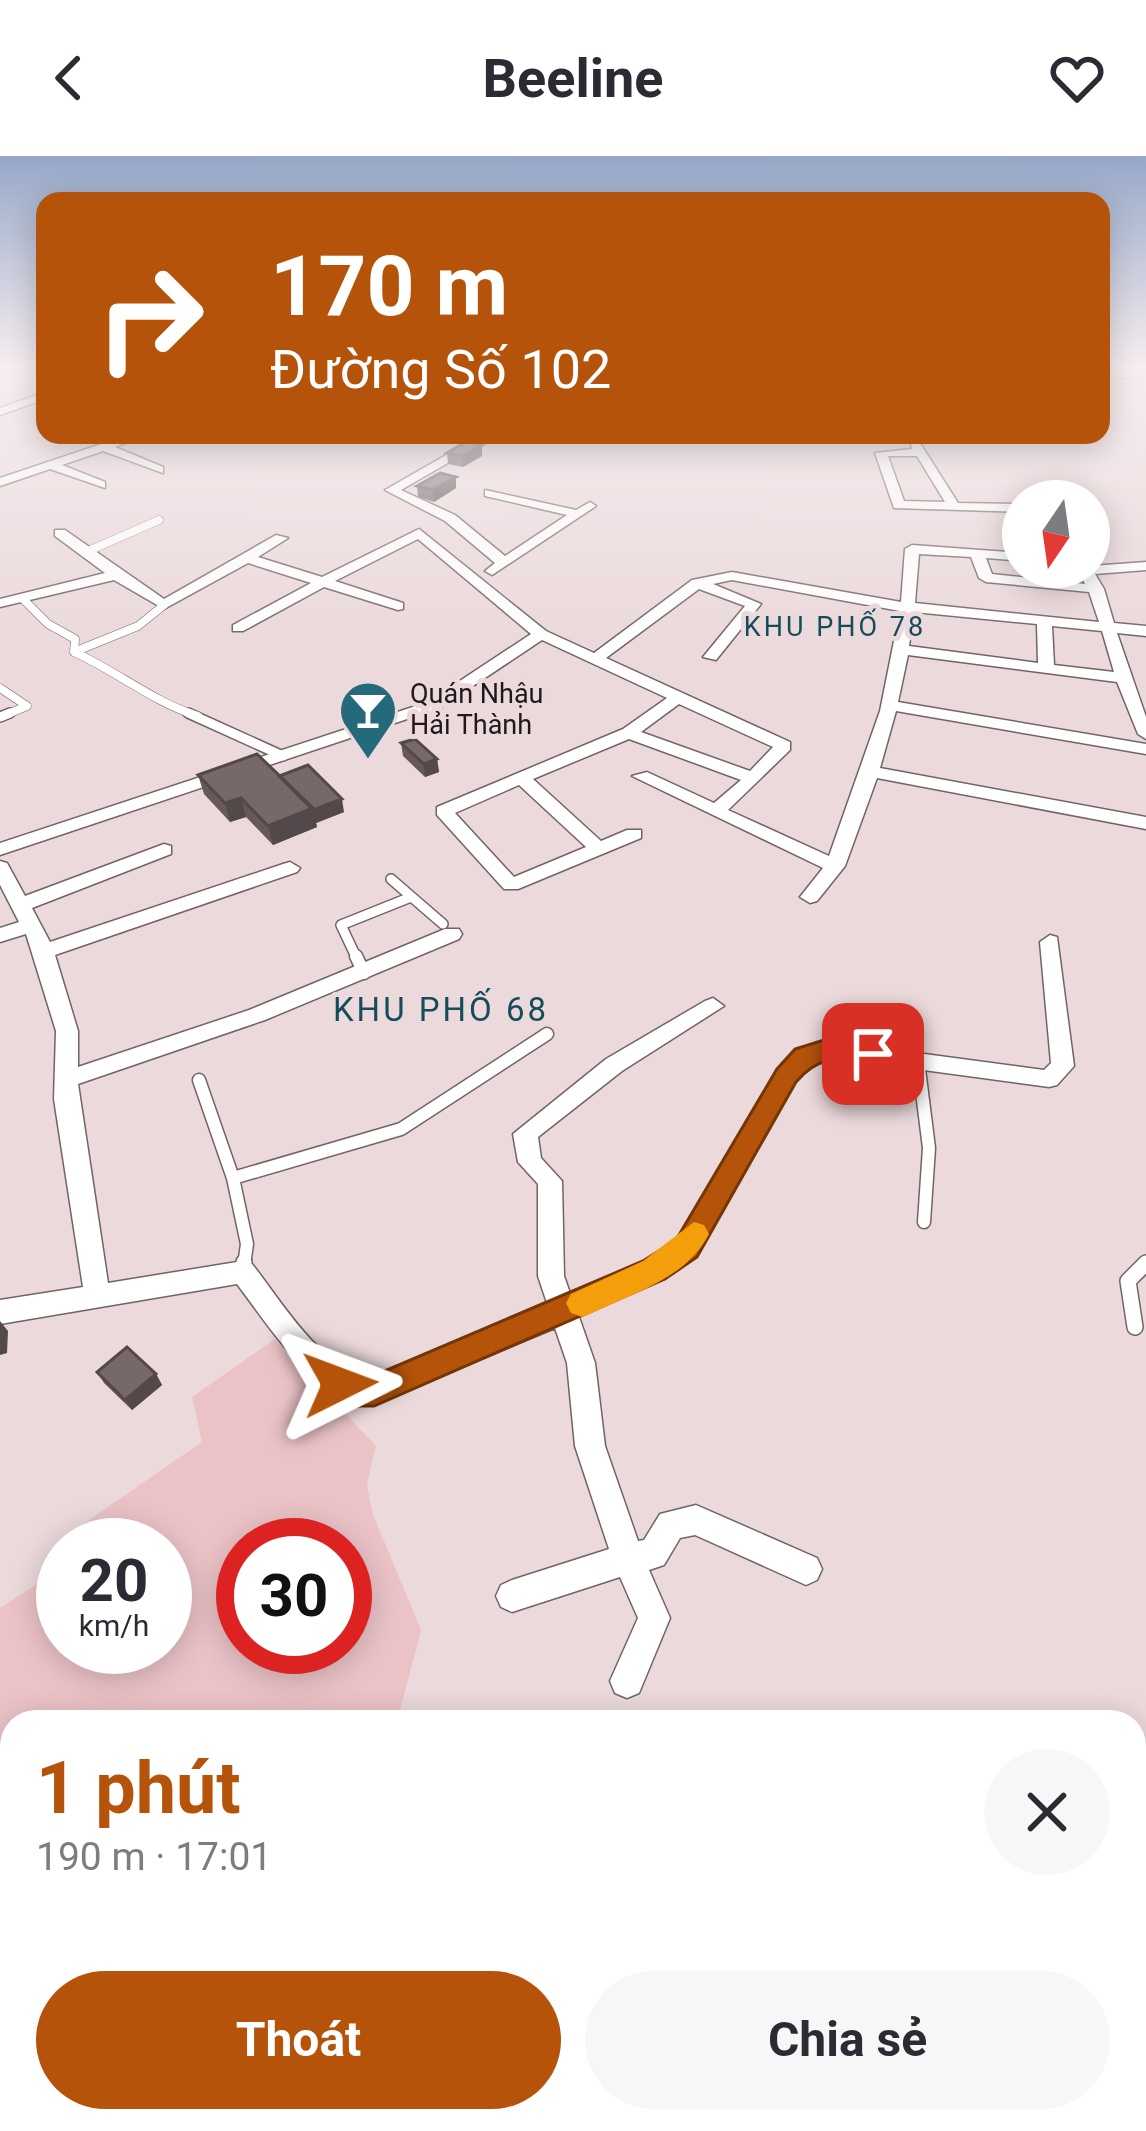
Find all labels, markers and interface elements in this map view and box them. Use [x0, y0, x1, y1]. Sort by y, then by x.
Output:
icon: back [36, 45, 102, 111]
icon: heart [1044, 45, 1110, 111]
text: Beeline [483, 47, 663, 110]
text: 170 m [270, 237, 508, 336]
icon: right [72, 240, 228, 396]
text: Đường Số 102 [270, 338, 611, 401]
north arrow [1002, 480, 1110, 588]
map controls [1002, 480, 1110, 588]
district label: KHU PHỐ 78 [744, 608, 926, 643]
place label: Quán Nhậu Hải Thành [410, 678, 543, 741]
bar icon: Quán Nhậu Hải Thành [337, 679, 399, 761]
district label: KHU PHỐ 68 [333, 988, 549, 1029]
pin [822, 1003, 924, 1105]
icon: arrive [840, 1021, 906, 1087]
position arrow [277, 1321, 403, 1447]
speed limit sign: 30 [216, 1518, 372, 1674]
text: 20 [80, 1545, 148, 1616]
text: km/h [79, 1608, 149, 1643]
text: 1 phút [36, 1746, 241, 1831]
button: close [984, 1749, 1110, 1875]
text: 190 m · 17:01 [36, 1834, 272, 1880]
button: Thoát [36, 1971, 561, 2109]
button: Chia sẻ [585, 1971, 1110, 2109]

